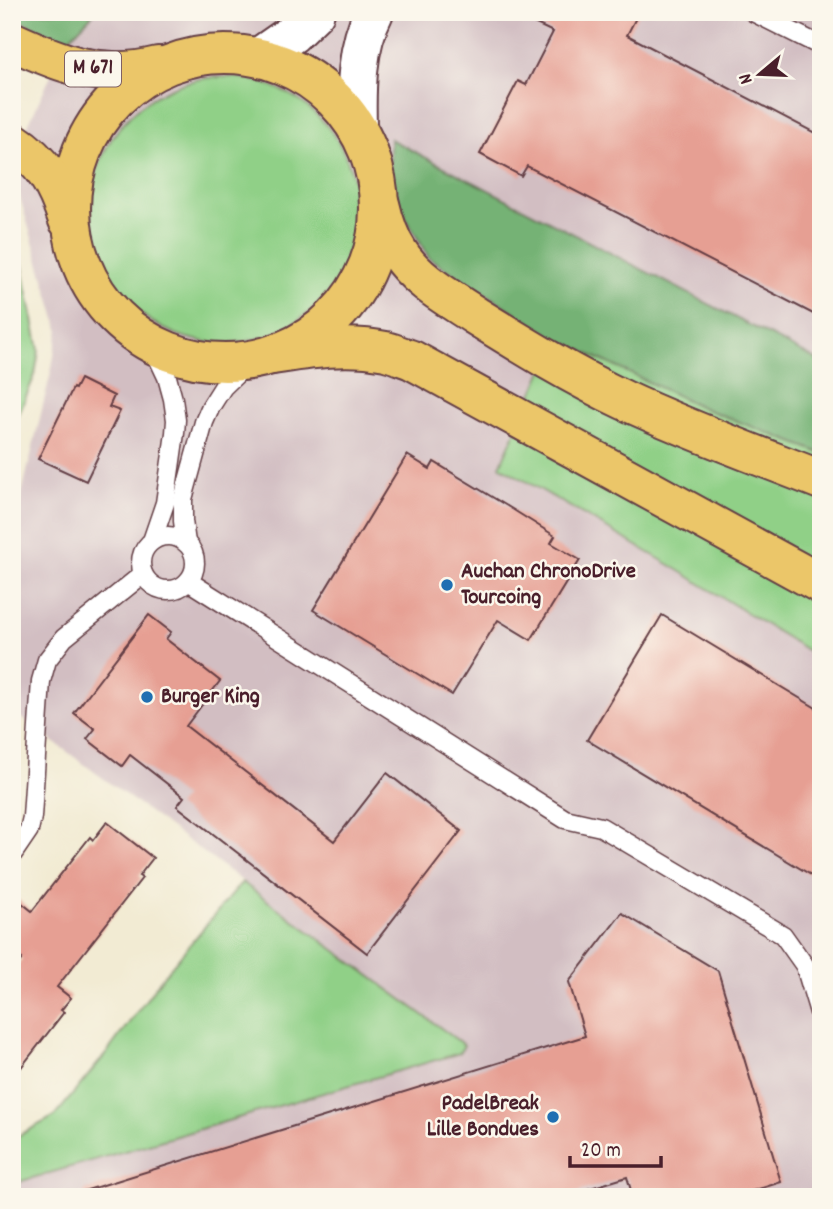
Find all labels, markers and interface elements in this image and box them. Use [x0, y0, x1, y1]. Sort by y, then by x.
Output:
north arrow [724, 38, 794, 108]
road number: M 671 [65, 52, 121, 86]
text: N [733, 70, 762, 87]
place label: Auchan ChronoDrive Tourcoing [461, 556, 636, 615]
marker: Auchan ChronoDrive Tourcoing [439, 577, 455, 593]
place label: Burger King [161, 681, 260, 714]
marker: Burger King [139, 689, 155, 705]
place label: PadelBreak Lille Bondues [427, 1088, 540, 1147]
marker: PadelBreak Lille Bondues [545, 1109, 561, 1125]
scale bar [570, 1125, 662, 1169]
text: 20 m [581, 1137, 621, 1167]

